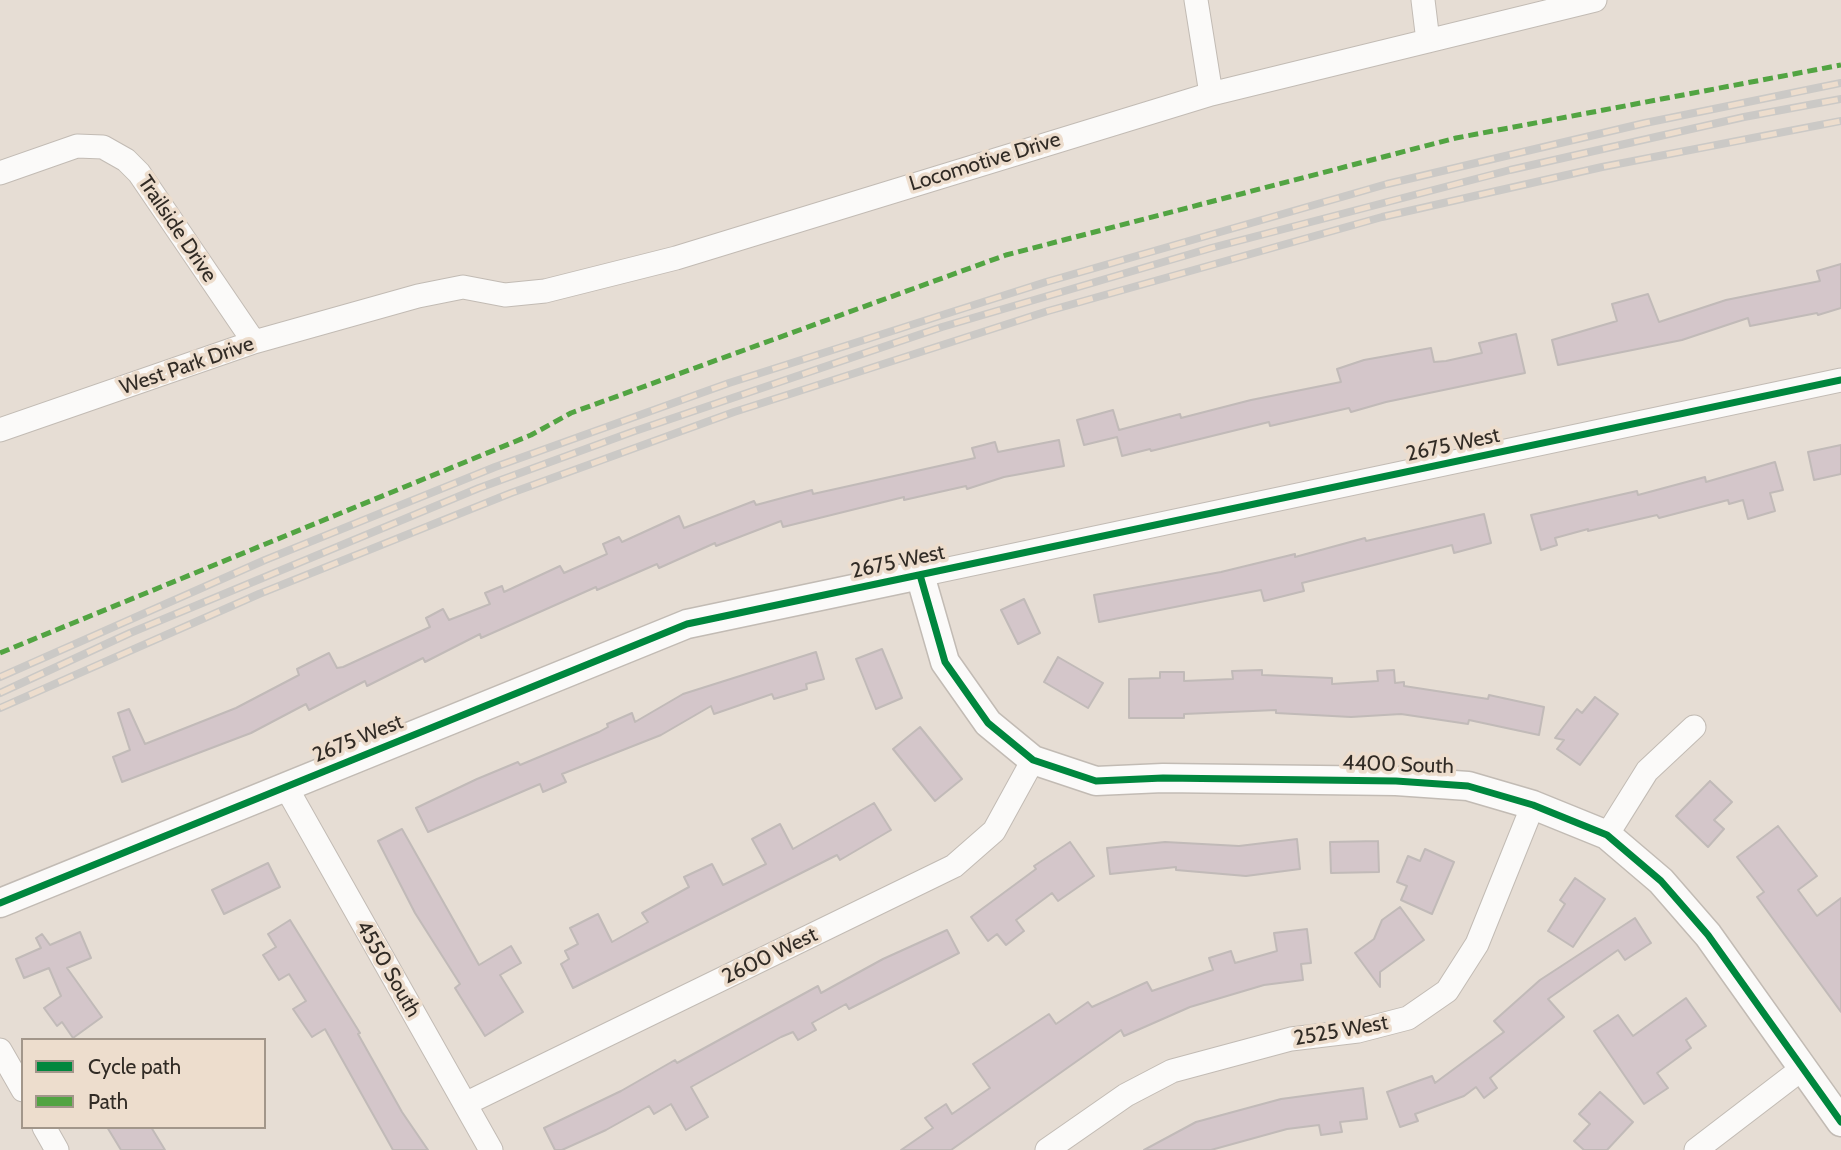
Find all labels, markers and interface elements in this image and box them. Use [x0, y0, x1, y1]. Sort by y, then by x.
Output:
street label: Locomotive Drive [906, 127, 1064, 197]
street label: Trailside Drive [132, 171, 222, 287]
street label: West Park Drive [117, 331, 257, 401]
street label: 2675 West [1404, 423, 1502, 467]
street label: 2675 West [849, 540, 947, 584]
street label: 2675 West [309, 710, 407, 768]
street label: 4400 South [1342, 750, 1454, 780]
street label: 4550 South [350, 916, 426, 1022]
street label: 2600 West [718, 922, 822, 990]
street label: 2525 West [1292, 1010, 1390, 1052]
legend [21, 1038, 266, 1129]
text: Cycle path [88, 1054, 181, 1079]
text: Path [88, 1089, 128, 1114]

